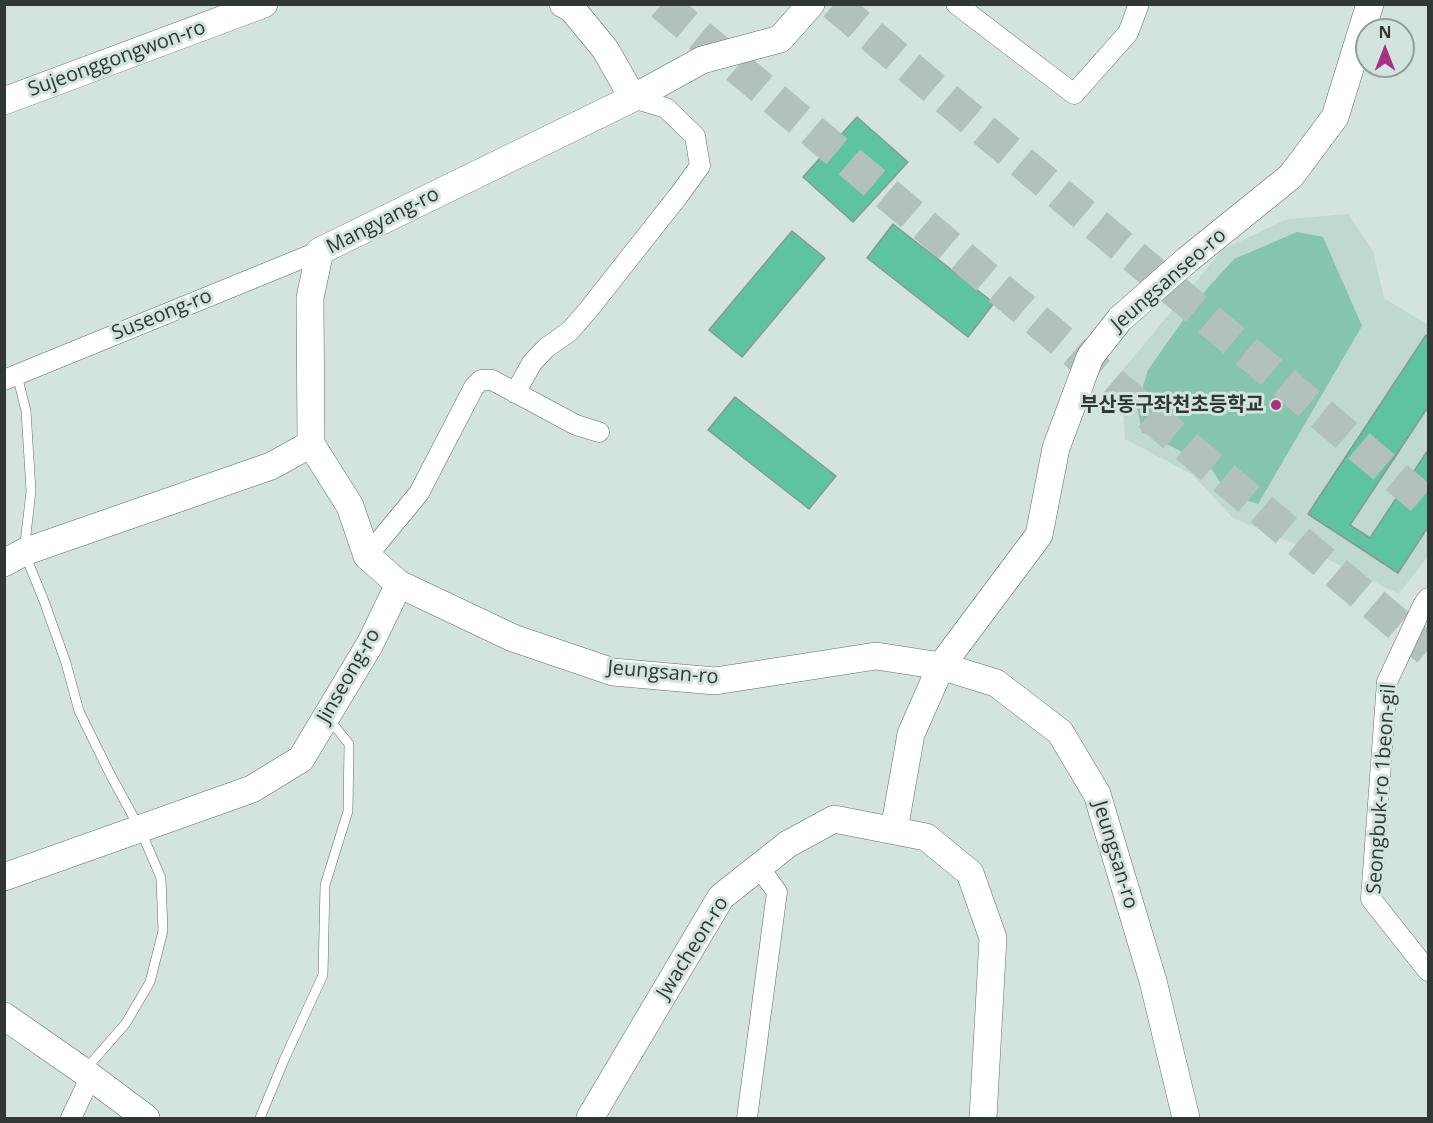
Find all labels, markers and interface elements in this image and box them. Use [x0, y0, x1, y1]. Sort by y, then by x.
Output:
street label: Sujeonggongwon-ro [25, 16, 209, 102]
north arrow [1355, 18, 1415, 78]
text: N [1378, 21, 1392, 43]
street label: Mangyang-ro [323, 182, 443, 260]
street label: Jeungsanseo-ro [1107, 224, 1231, 336]
street label: Suseong-ro [108, 284, 216, 346]
place label: 부산동구좌천초등학교 [1080, 393, 1264, 417]
marker: 부산동구좌천초등학교 [1269, 398, 1283, 412]
street label: Jinseong-ro [312, 624, 386, 728]
street label: Jeungsan-ro [606, 656, 720, 690]
street label: Seongbuk-ro 1beon-gil [1363, 683, 1401, 895]
street label: Jeungsan-ro [1087, 798, 1143, 912]
street label: Jwacheon-ro [652, 892, 734, 1004]

